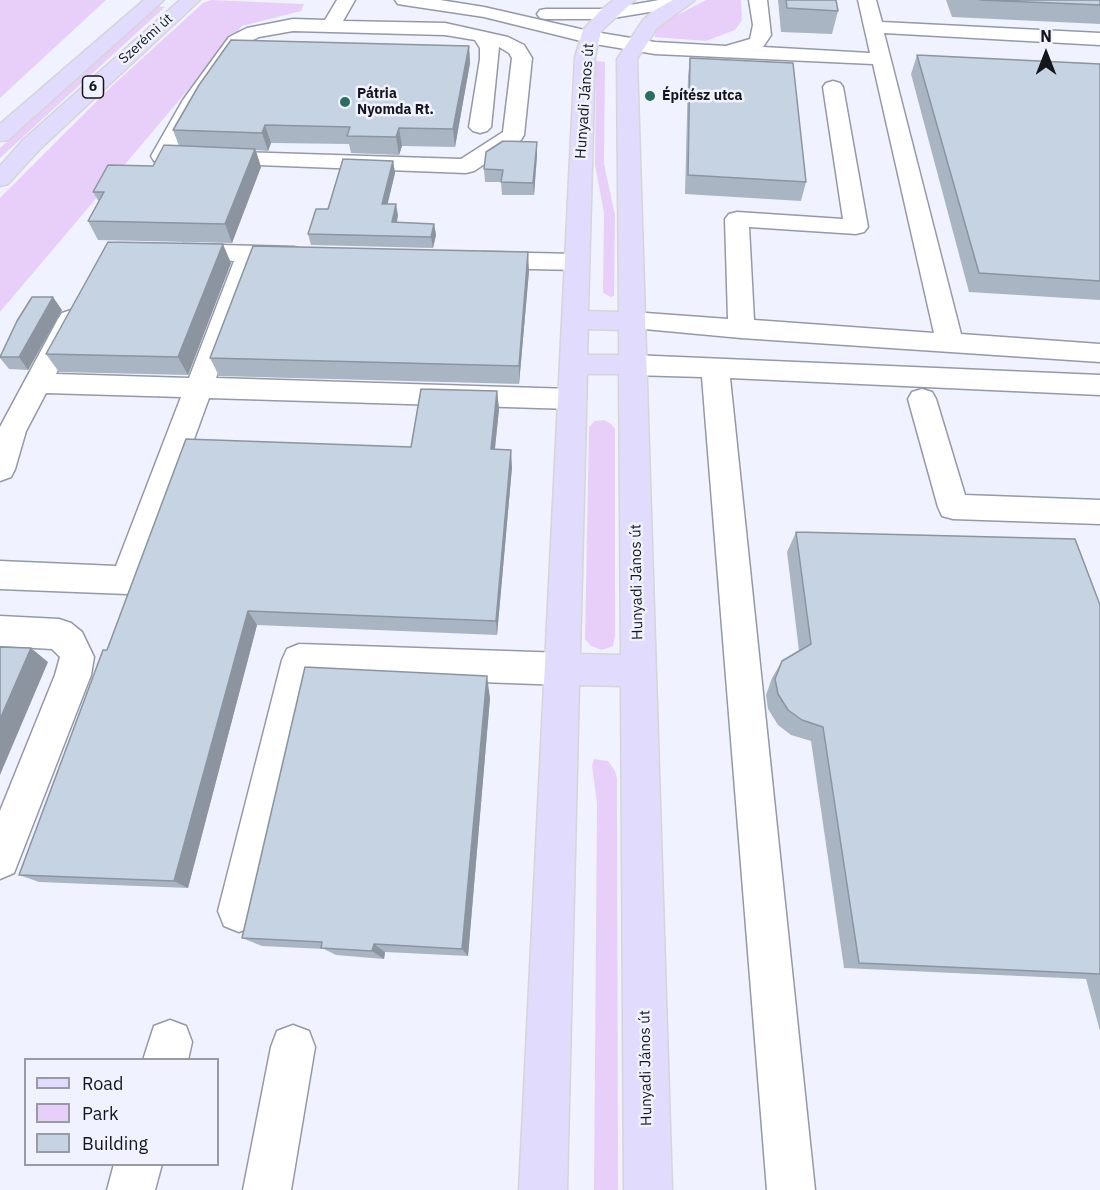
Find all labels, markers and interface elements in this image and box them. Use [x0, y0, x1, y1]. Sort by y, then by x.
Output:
street label: Szerémi út [116, 10, 176, 68]
north arrow [1016, 24, 1076, 84]
text: N [1040, 26, 1052, 46]
street label: Hunyadi János út [572, 43, 598, 159]
road number: 6 [82, 76, 104, 98]
place label: Pátria Nyomda Rt. [357, 86, 434, 118]
place label: Építész utca [662, 88, 743, 104]
marker: Építész utca [643, 89, 657, 103]
marker: Pátria Nyomda Rt. [338, 95, 352, 109]
street label: Hunyadi János út [627, 524, 647, 640]
street label: Hunyadi János út [636, 1010, 656, 1126]
legend [24, 1058, 219, 1166]
text: Road [82, 1072, 123, 1095]
text: Park [82, 1102, 118, 1125]
text: Building [82, 1132, 148, 1155]

